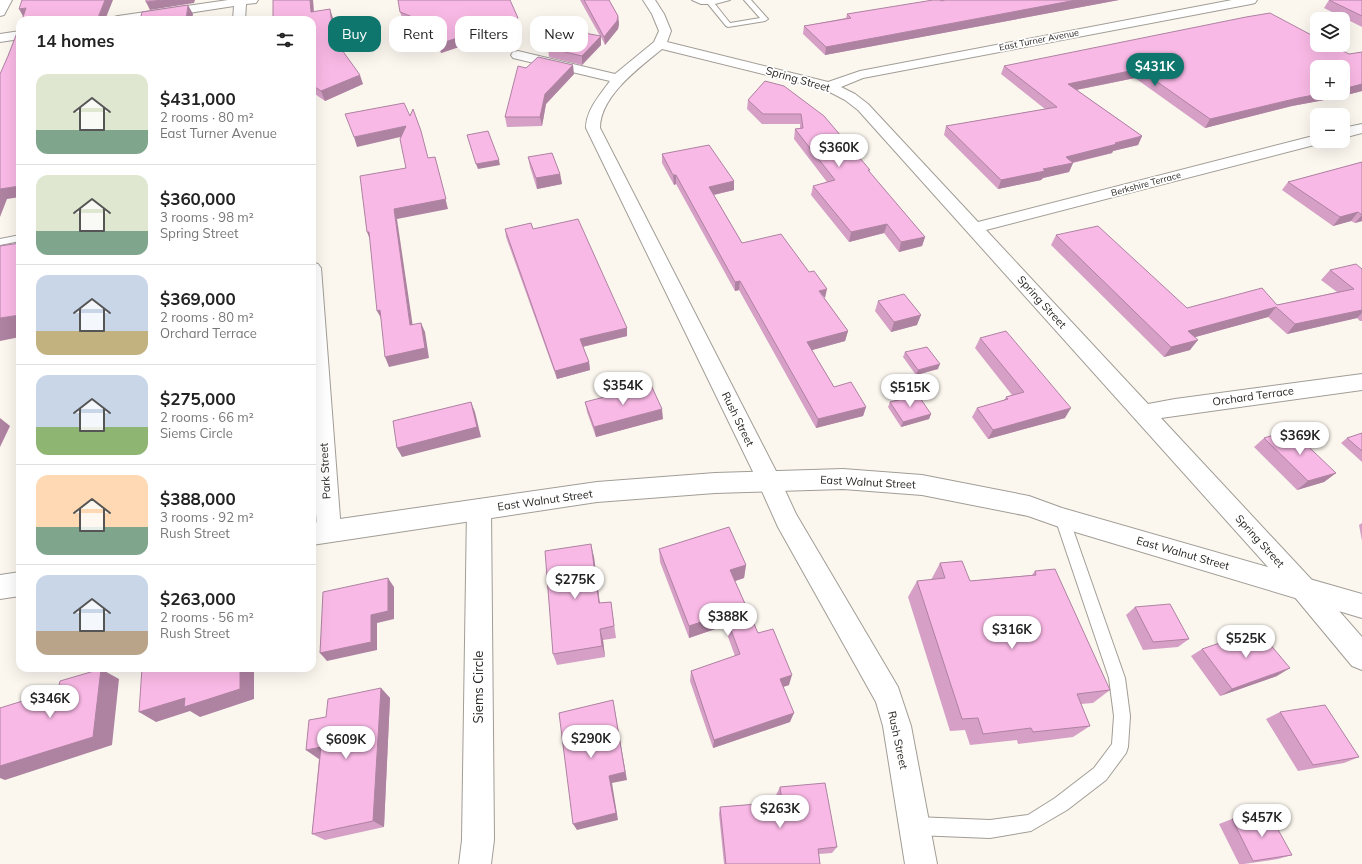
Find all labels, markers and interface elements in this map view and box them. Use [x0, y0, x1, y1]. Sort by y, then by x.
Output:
map controls [1310, 12, 1350, 148]
button: layers [1310, 12, 1350, 52]
chip: Buy [328, 16, 381, 52]
chip: Rent [389, 16, 447, 52]
chip: Filters [455, 16, 522, 52]
chip: New [530, 16, 588, 52]
street label: East Turner Avenue [998, 26, 1080, 53]
icon: filters [274, 29, 296, 51]
text: 14 homes [36, 30, 115, 51]
pin: $431K [1127, 53, 1183, 87]
text: $431K [1135, 58, 1175, 74]
button: + [1310, 60, 1350, 100]
street label: Spring Street [764, 63, 832, 95]
text: $431,000 [160, 88, 236, 109]
icon: home [68, 90, 116, 138]
button: − [1310, 108, 1350, 148]
text: 2 rooms · 80 m² [160, 109, 254, 125]
text: East Turner Avenue [160, 125, 277, 141]
pin: $360K [811, 134, 867, 168]
text: $360K [819, 139, 859, 155]
street label: Berkshire Terrace [1110, 169, 1182, 198]
text: $360,000 [160, 188, 236, 209]
icon: home [68, 191, 116, 239]
text: 3 rooms · 98 m² [160, 209, 254, 225]
text: Spring Street [160, 225, 239, 241]
street label: Spring Street [1015, 273, 1070, 331]
text: $369,000 [160, 288, 236, 309]
icon: home [68, 291, 116, 339]
text: 2 rooms · 80 m² [160, 309, 254, 325]
text: Orchard Terrace [160, 325, 257, 341]
pin: $354K [595, 372, 651, 406]
pin: $515K [882, 374, 938, 408]
text: $354K [603, 377, 643, 393]
text: $515K [890, 379, 930, 395]
street label: Orchard Terrace [1211, 383, 1295, 409]
text: $275,000 [160, 388, 236, 409]
street label: Rush Street [719, 389, 757, 449]
icon: home [68, 391, 116, 439]
text: 2 rooms · 66 m² [160, 409, 254, 425]
pin: $369K [1272, 422, 1328, 456]
text: Siems Circle [160, 425, 233, 441]
text: $369K [1280, 427, 1320, 443]
street label: Park Street [317, 442, 333, 500]
street label: East Walnut Street [820, 473, 916, 492]
street label: East Walnut Street [497, 486, 594, 514]
text: $388,000 [160, 488, 236, 509]
icon: home [68, 491, 116, 539]
text: 3 rooms · 92 m² [160, 509, 254, 525]
street label: Spring Street [1233, 512, 1288, 570]
text: Rush Street [160, 525, 230, 541]
street label: East Walnut Street [1135, 533, 1231, 573]
pin: $275K [547, 566, 603, 600]
text: $275K [555, 571, 595, 587]
text: $263,000 [160, 588, 236, 609]
icon: home [68, 591, 116, 639]
pin: $388K [700, 603, 756, 637]
text: $388K [708, 608, 748, 624]
text: 2 rooms · 56 m² [160, 609, 254, 625]
pin: $316K [984, 616, 1040, 650]
text: $316K [992, 621, 1032, 637]
text: Rush Street [160, 625, 230, 641]
pin: $525K [1218, 625, 1274, 659]
text: $525K [1226, 630, 1266, 646]
street label: Siems Circle [470, 651, 486, 723]
pin: $346K [22, 685, 78, 719]
text: $346K [30, 690, 70, 706]
street label: Rush Street [885, 710, 911, 771]
pin: $290K [563, 725, 619, 759]
pin: $609K [318, 726, 374, 760]
text: $290K [571, 730, 611, 746]
text: $609K [326, 731, 366, 747]
pin: $263K [752, 795, 808, 829]
text: $263K [760, 800, 800, 816]
pin: $457K [1234, 804, 1290, 838]
text: $457K [1242, 809, 1282, 825]

